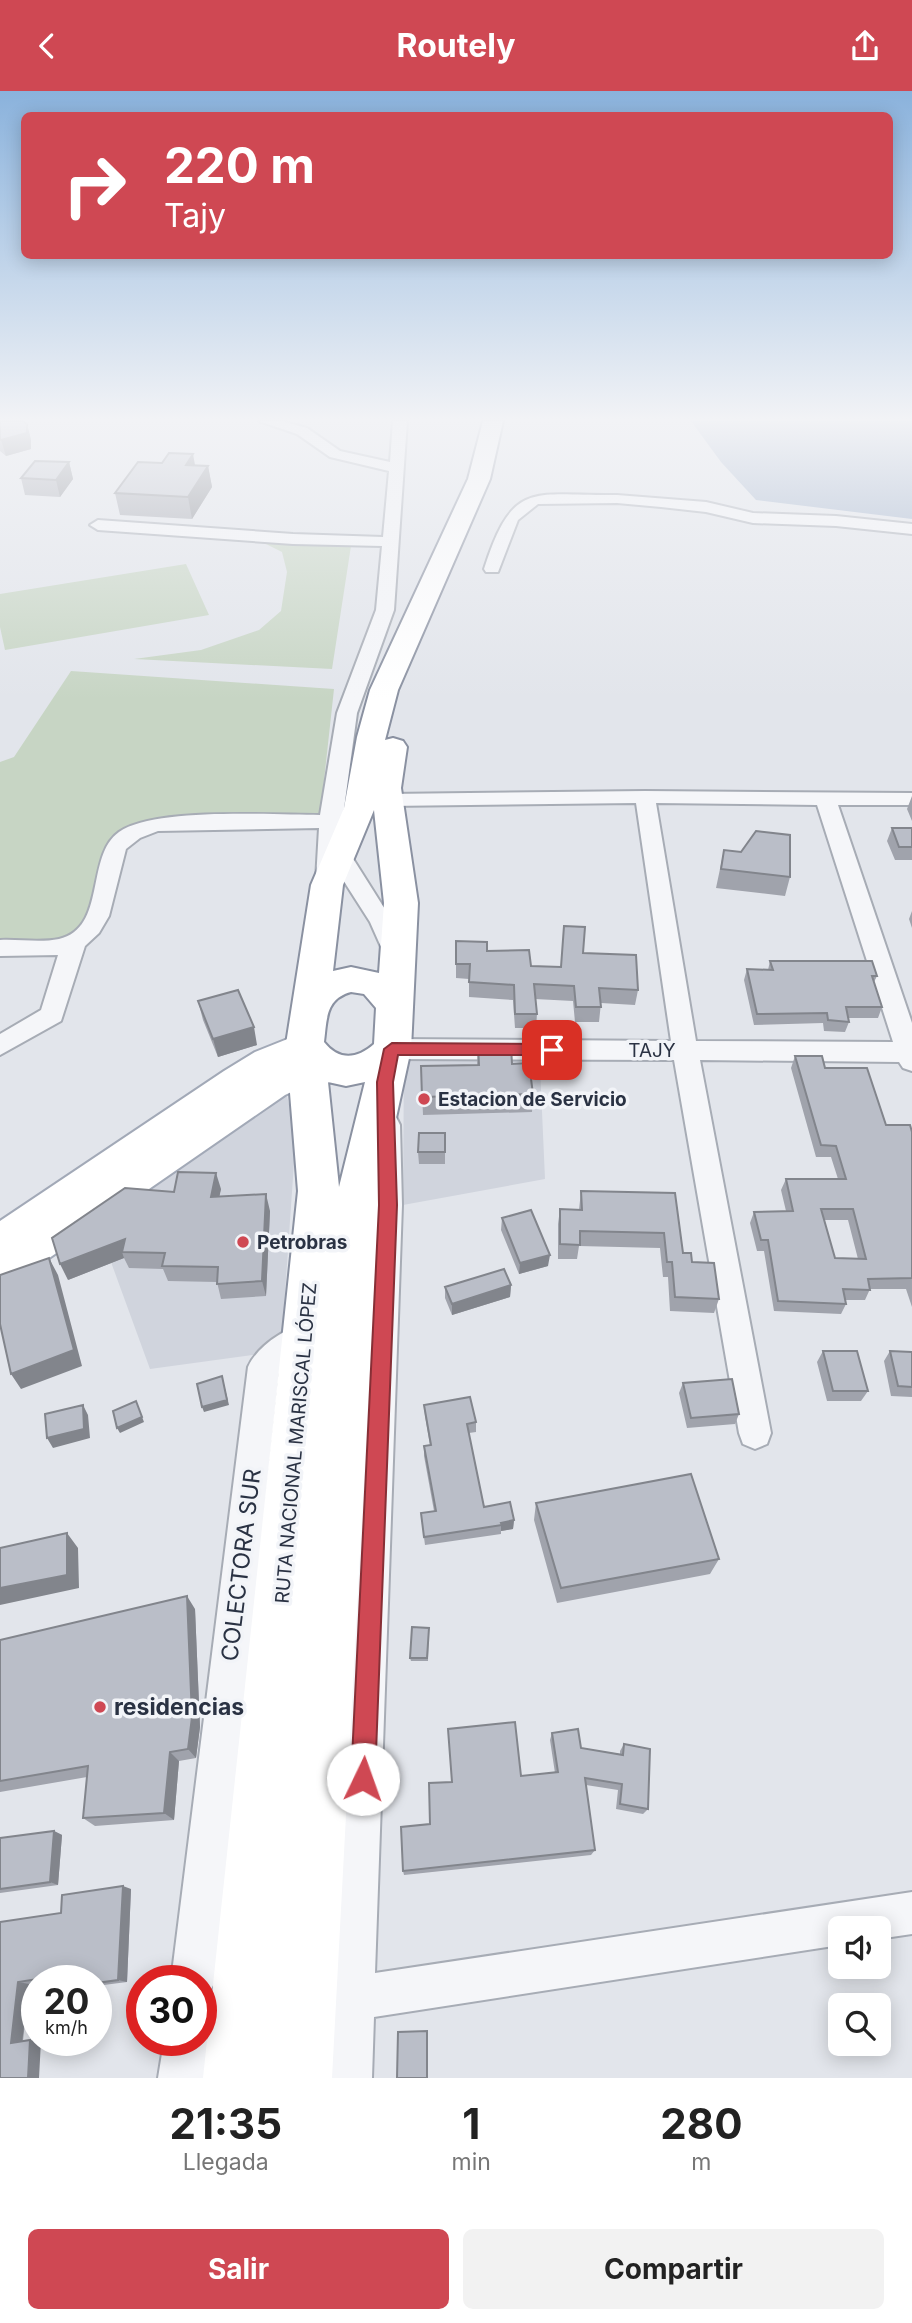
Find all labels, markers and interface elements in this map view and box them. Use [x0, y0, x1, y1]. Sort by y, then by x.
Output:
text: Routely [397, 26, 515, 65]
icon: back [28, 27, 66, 65]
icon: share [846, 27, 884, 65]
text: 220 m [164, 136, 315, 195]
icon: right [49, 140, 140, 231]
text: Tajy [164, 196, 226, 235]
pin [522, 1020, 582, 1080]
icon: arrive [533, 1031, 571, 1069]
street label: TAJY [628, 1039, 676, 1062]
place label: Estacion de Servicio [438, 1088, 627, 1111]
marker: Estacion de Servicio [416, 1091, 432, 1107]
place label: Petrobras [257, 1231, 347, 1254]
marker: Petrobras [235, 1234, 251, 1250]
street label: RUTA NACIONAL MARISCAL LÓPEZ [271, 1282, 321, 1604]
street label: COLECTORA SUR [215, 1467, 267, 1663]
place label: residencias [114, 1693, 244, 1721]
marker: residencias [92, 1699, 108, 1715]
position arrow [326, 1742, 400, 1816]
map controls [828, 1916, 891, 2056]
button: sound [828, 1916, 891, 1979]
speed limit sign: 30 [126, 1965, 217, 2056]
text: 20 [44, 1980, 89, 2022]
button: search [828, 1993, 891, 2056]
text: km/h [45, 2017, 88, 2038]
text: 21:35 [170, 2098, 282, 2149]
text: 1 [462, 2098, 480, 2149]
text: 280 [660, 2098, 742, 2149]
text: Llegada [183, 2148, 269, 2176]
text: min [452, 2148, 491, 2176]
text: m [691, 2148, 712, 2176]
button: Salir [28, 2229, 449, 2309]
button: Compartir [463, 2229, 884, 2309]

